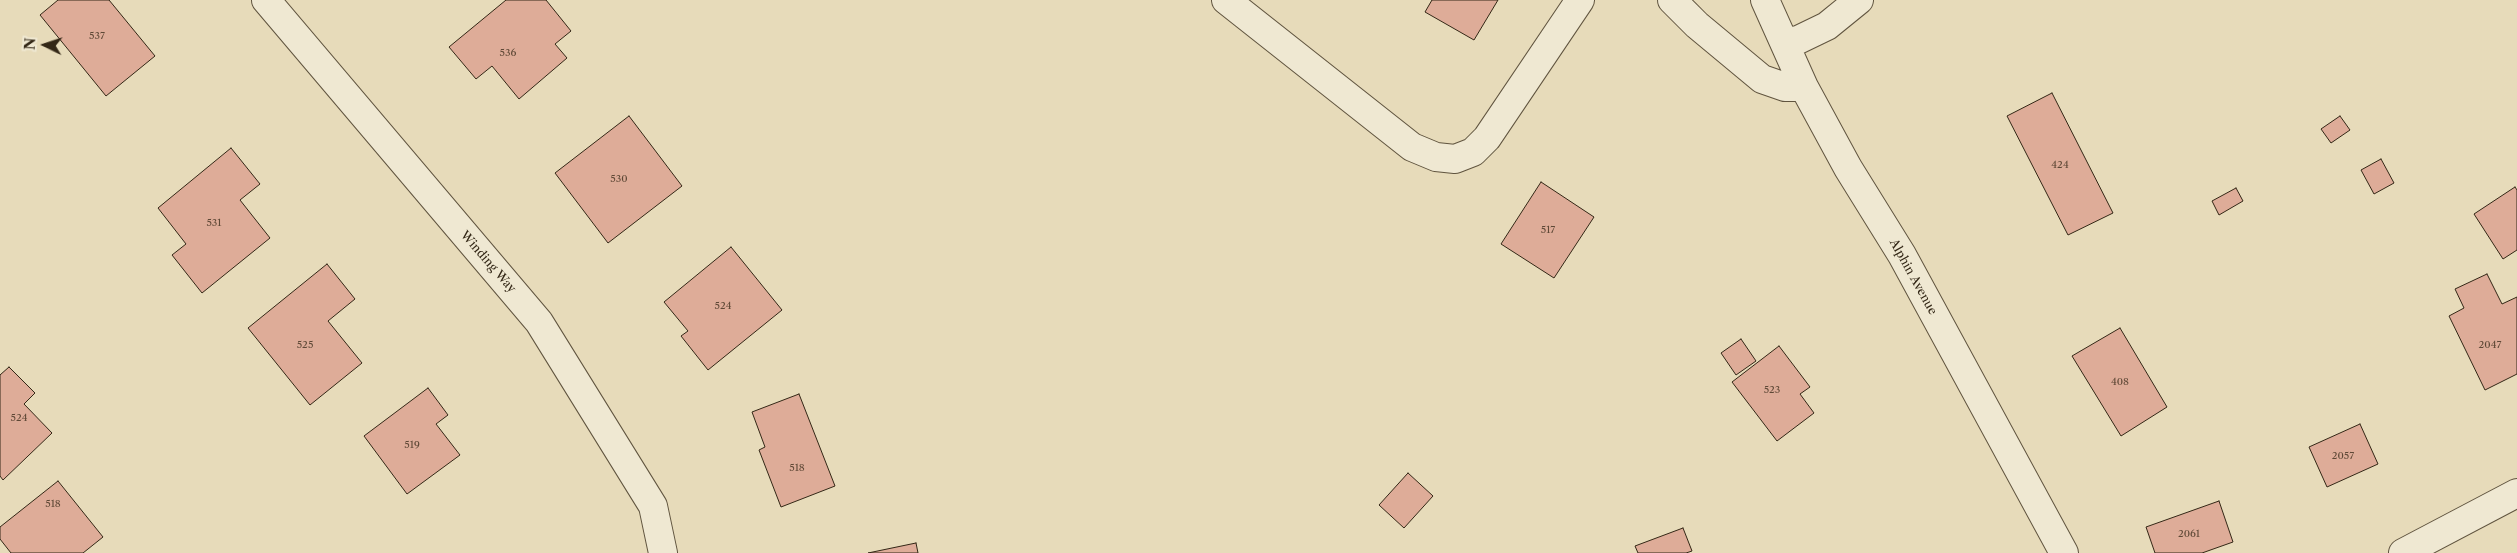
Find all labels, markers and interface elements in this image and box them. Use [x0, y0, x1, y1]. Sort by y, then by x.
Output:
north arrow [20, 20, 70, 70]
house number: 537 [89, 30, 105, 42]
text: N [21, 37, 39, 51]
house number: 536 [500, 47, 516, 59]
house number: 424 [2051, 159, 2069, 171]
house number: 530 [610, 173, 628, 185]
house number: 531 [206, 217, 222, 229]
house number: 517 [1541, 224, 1555, 236]
street label: Winding Way [457, 228, 519, 296]
street label: Alphin Avenue [1886, 237, 1940, 317]
house number: 524 [715, 300, 731, 312]
house number: 525 [297, 339, 313, 351]
house number: 2047 [2479, 339, 2501, 351]
house number: 408 [2111, 376, 2129, 388]
house number: 523 [1764, 384, 1780, 396]
house number: 524 [11, 412, 27, 424]
house number: 519 [404, 439, 420, 451]
house number: 2057 [2332, 450, 2354, 462]
house number: 518 [789, 462, 805, 474]
house number: 518 [45, 498, 61, 510]
house number: 2061 [2178, 528, 2200, 540]

